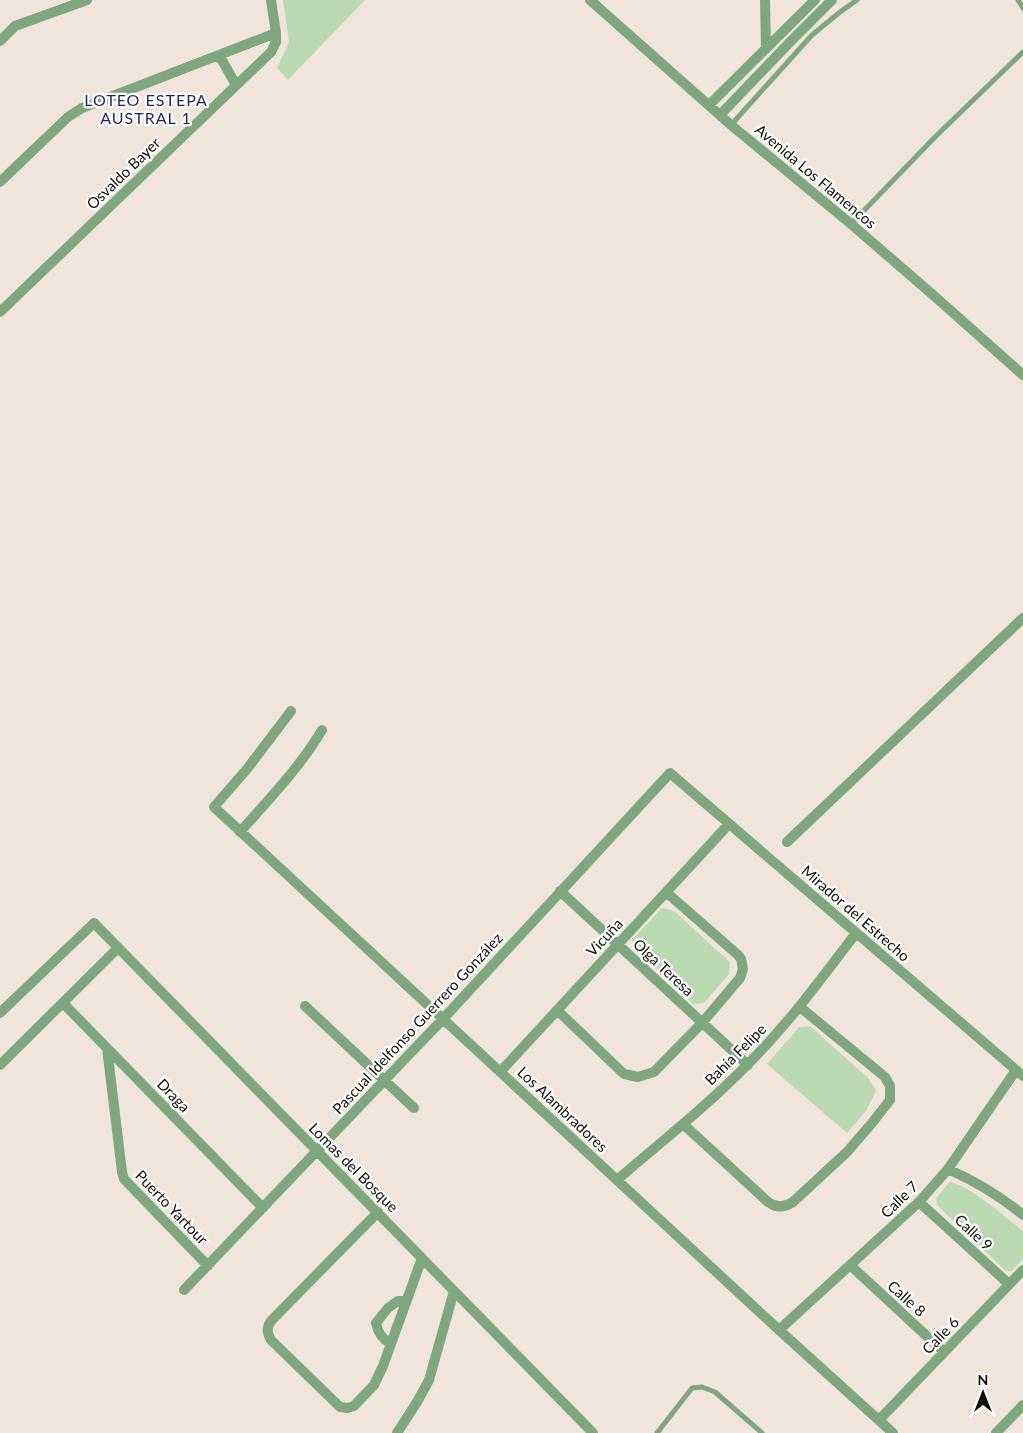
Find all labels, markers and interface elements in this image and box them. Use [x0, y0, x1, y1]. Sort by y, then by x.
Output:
district label: LOTEO ESTEPA AUSTRAL 1 [84, 90, 208, 127]
street label: Avenida Los Flamencos [752, 120, 880, 232]
street label: Osvaldo Bayer [82, 133, 164, 213]
street label: Mirador del Estrecho [798, 861, 914, 965]
street label: Vicuña [582, 914, 626, 960]
street label: Pascual Idelfonso Guerrero González [328, 929, 506, 1117]
street label: Olga Teresa [630, 934, 698, 1000]
street label: Bahía Felipe [701, 1019, 770, 1088]
street label: Los Alambradores [514, 1063, 612, 1155]
street label: Draga [154, 1075, 194, 1115]
street label: Lomas del Bosque [306, 1119, 402, 1215]
street label: Puerto Yartour [132, 1166, 212, 1248]
street label: Calle 7 [877, 1177, 922, 1221]
street label: Calle 9 [951, 1210, 997, 1254]
street label: Calle 8 [884, 1276, 930, 1320]
street label: Calle 6 [918, 1312, 962, 1357]
north arrow [958, 1368, 1008, 1418]
text: N [978, 1371, 988, 1388]

